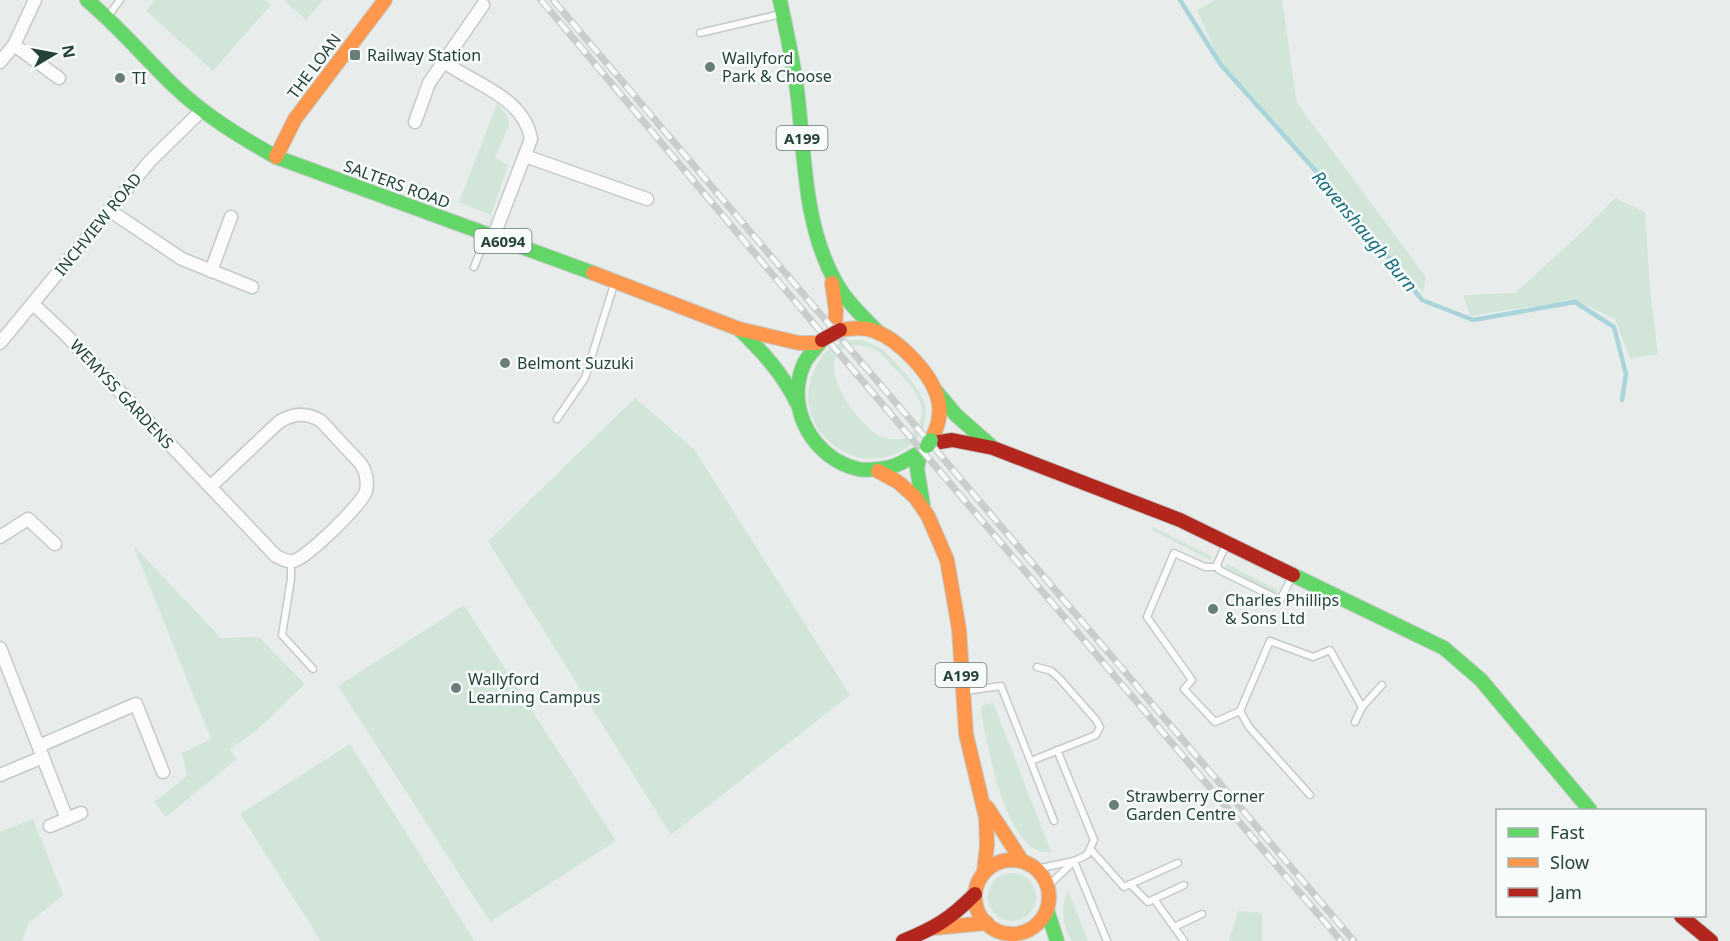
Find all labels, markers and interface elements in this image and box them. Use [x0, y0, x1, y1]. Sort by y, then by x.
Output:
north arrow [24, 24, 84, 84]
street label: THE LOAN [282, 29, 346, 103]
text: N [57, 43, 81, 60]
place label: Railway Station [367, 44, 481, 66]
place label: Wallyford Park & Choose [722, 47, 832, 87]
marker: Railway Station [348, 48, 362, 62]
marker: Wallyford Park & Choose [703, 60, 717, 74]
place label: TI [132, 67, 146, 89]
marker: TI [113, 71, 127, 85]
road number: A199 [776, 126, 828, 150]
street label: SALTERS ROAD [341, 155, 453, 213]
water label: Ravenshaugh Burn [1307, 165, 1423, 297]
street label: INCHVIEW ROAD [50, 168, 146, 280]
road number: A6094 [474, 229, 532, 253]
street label: WEMYSS GARDENS [65, 334, 179, 454]
place label: Belmont Suzuki [517, 352, 634, 374]
marker: Belmont Suzuki [498, 356, 512, 370]
place label: Charles Phillips & Sons Ltd [1225, 589, 1339, 629]
marker: Charles Phillips & Sons Ltd [1206, 602, 1220, 616]
road number: A199 [936, 663, 986, 687]
place label: Wallyford Learning Campus [468, 668, 600, 708]
marker: Wallyford Learning Campus [449, 681, 463, 695]
place label: Strawberry Corner Garden Centre [1126, 785, 1265, 825]
marker: Strawberry Corner Garden Centre [1107, 798, 1121, 812]
legend [1496, 809, 1706, 917]
text: Fast [1550, 820, 1585, 844]
text: Slow [1550, 850, 1589, 874]
text: Jam [1548, 880, 1582, 904]

